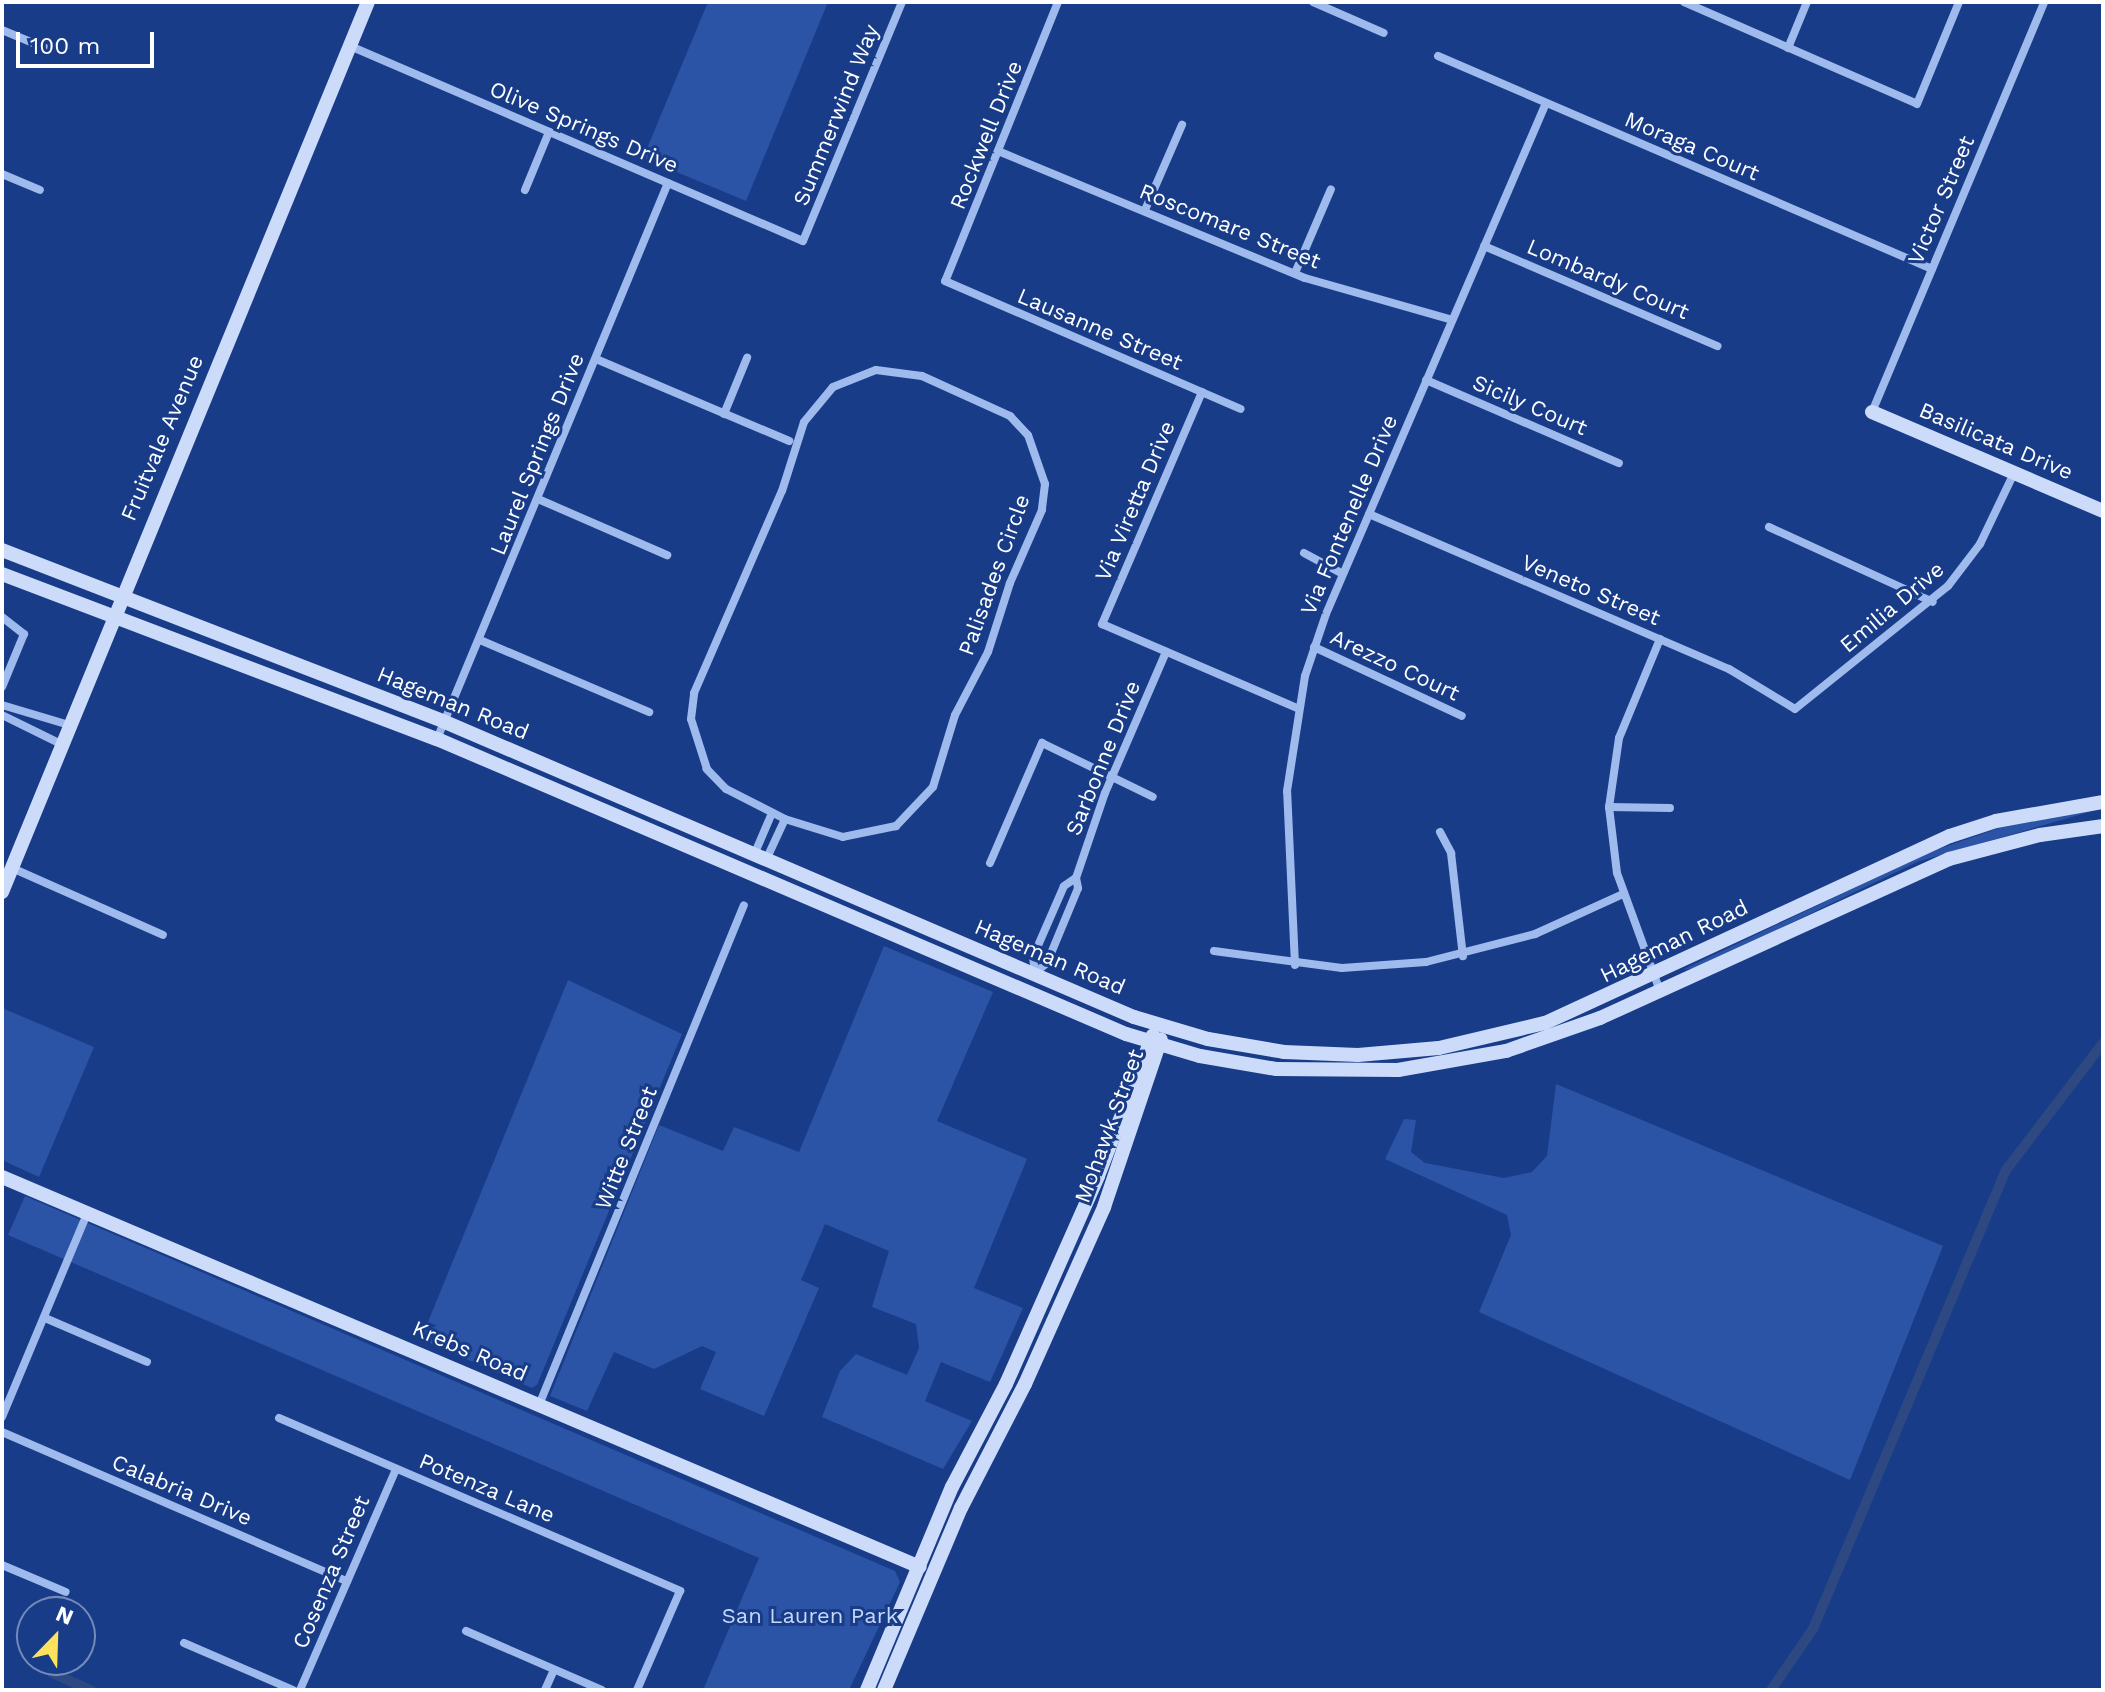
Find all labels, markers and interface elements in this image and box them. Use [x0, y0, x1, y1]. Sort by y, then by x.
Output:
scale bar [20, 16, 158, 66]
street label: Summerwind Way [787, 20, 885, 210]
text: 100 m [30, 32, 100, 60]
street label: Rockwell Drive [944, 56, 1028, 214]
street label: Olive Springs Drive [486, 75, 682, 179]
street label: Moraga Court [1621, 106, 1763, 186]
street label: Victor Street [1902, 132, 1980, 268]
street label: Roscomare Street [1136, 178, 1324, 274]
street label: Lombardy Court [1523, 233, 1693, 325]
street label: Lausanne Street [1013, 282, 1187, 376]
street label: Laurel Springs Drive [484, 349, 590, 559]
street label: Fruitvale Avenue [115, 351, 209, 525]
street label: Sicily Court [1468, 369, 1592, 441]
street label: Basilicata Drive [1915, 397, 2077, 485]
street label: Via Fontenelle Drive [1295, 411, 1403, 619]
street label: Via Viretta Drive [1089, 416, 1181, 586]
street label: Palisades Circle [953, 491, 1035, 659]
street label: Veneto Street [1518, 549, 1664, 631]
street label: Emilia Drive [1834, 556, 1950, 658]
street label: Arezzo Court [1326, 624, 1464, 706]
street label: Hageman Road [373, 661, 533, 745]
street label: Sarbonne Drive [1060, 677, 1146, 839]
street label: Hageman Road [1596, 894, 1752, 988]
street label: Hageman Road [971, 913, 1129, 1001]
street label: Mohawk Street [1069, 1045, 1149, 1207]
street label: Witte Street [589, 1083, 663, 1213]
street label: Krebs Road [409, 1315, 531, 1387]
street label: Potenza Lane [415, 1447, 559, 1529]
street label: Calabria Drive [108, 1449, 256, 1531]
street label: Cosenza Street [287, 1491, 375, 1653]
north arrow [16, 1596, 96, 1676]
text: N [52, 1601, 77, 1630]
park label: San Lauren Park [722, 1603, 898, 1629]

